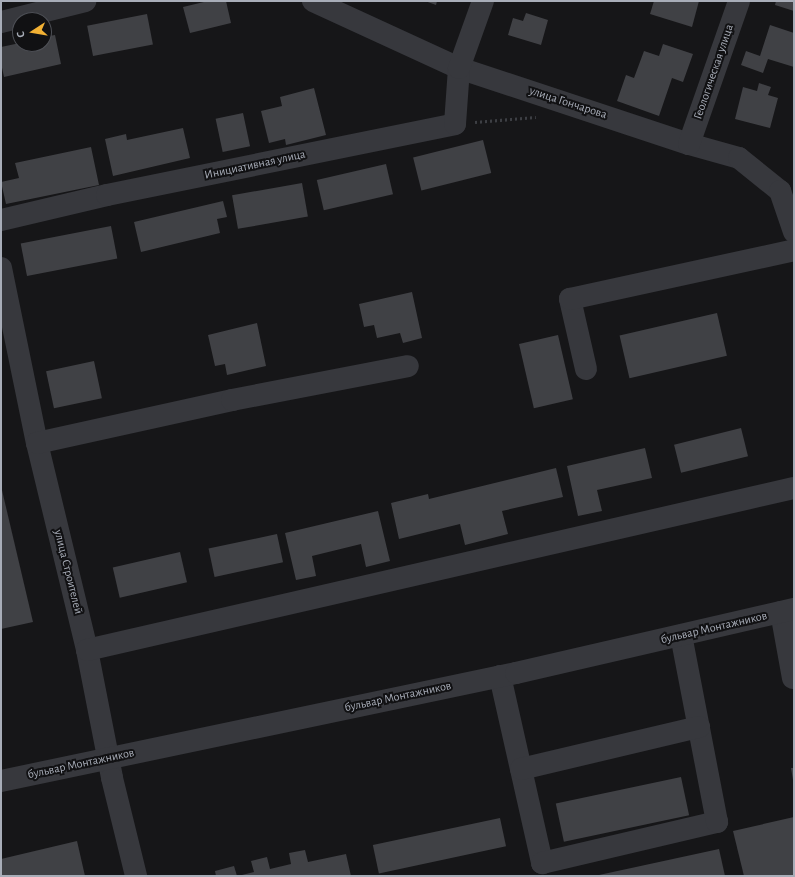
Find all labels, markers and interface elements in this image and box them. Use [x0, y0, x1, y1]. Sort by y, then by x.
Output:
north arrow [12, 12, 52, 52]
street label: Геологическая улица [691, 23, 737, 121]
text: С [15, 30, 27, 39]
street label: улица Гончарова [527, 84, 609, 122]
street label: Инициативная улица [203, 147, 307, 183]
street label: улица Строителей [51, 528, 85, 616]
street label: бульвар Монтажников [660, 609, 768, 647]
street label: бульвар Монтажников [343, 679, 453, 715]
street label: бульвар Монтажников [26, 746, 136, 782]

